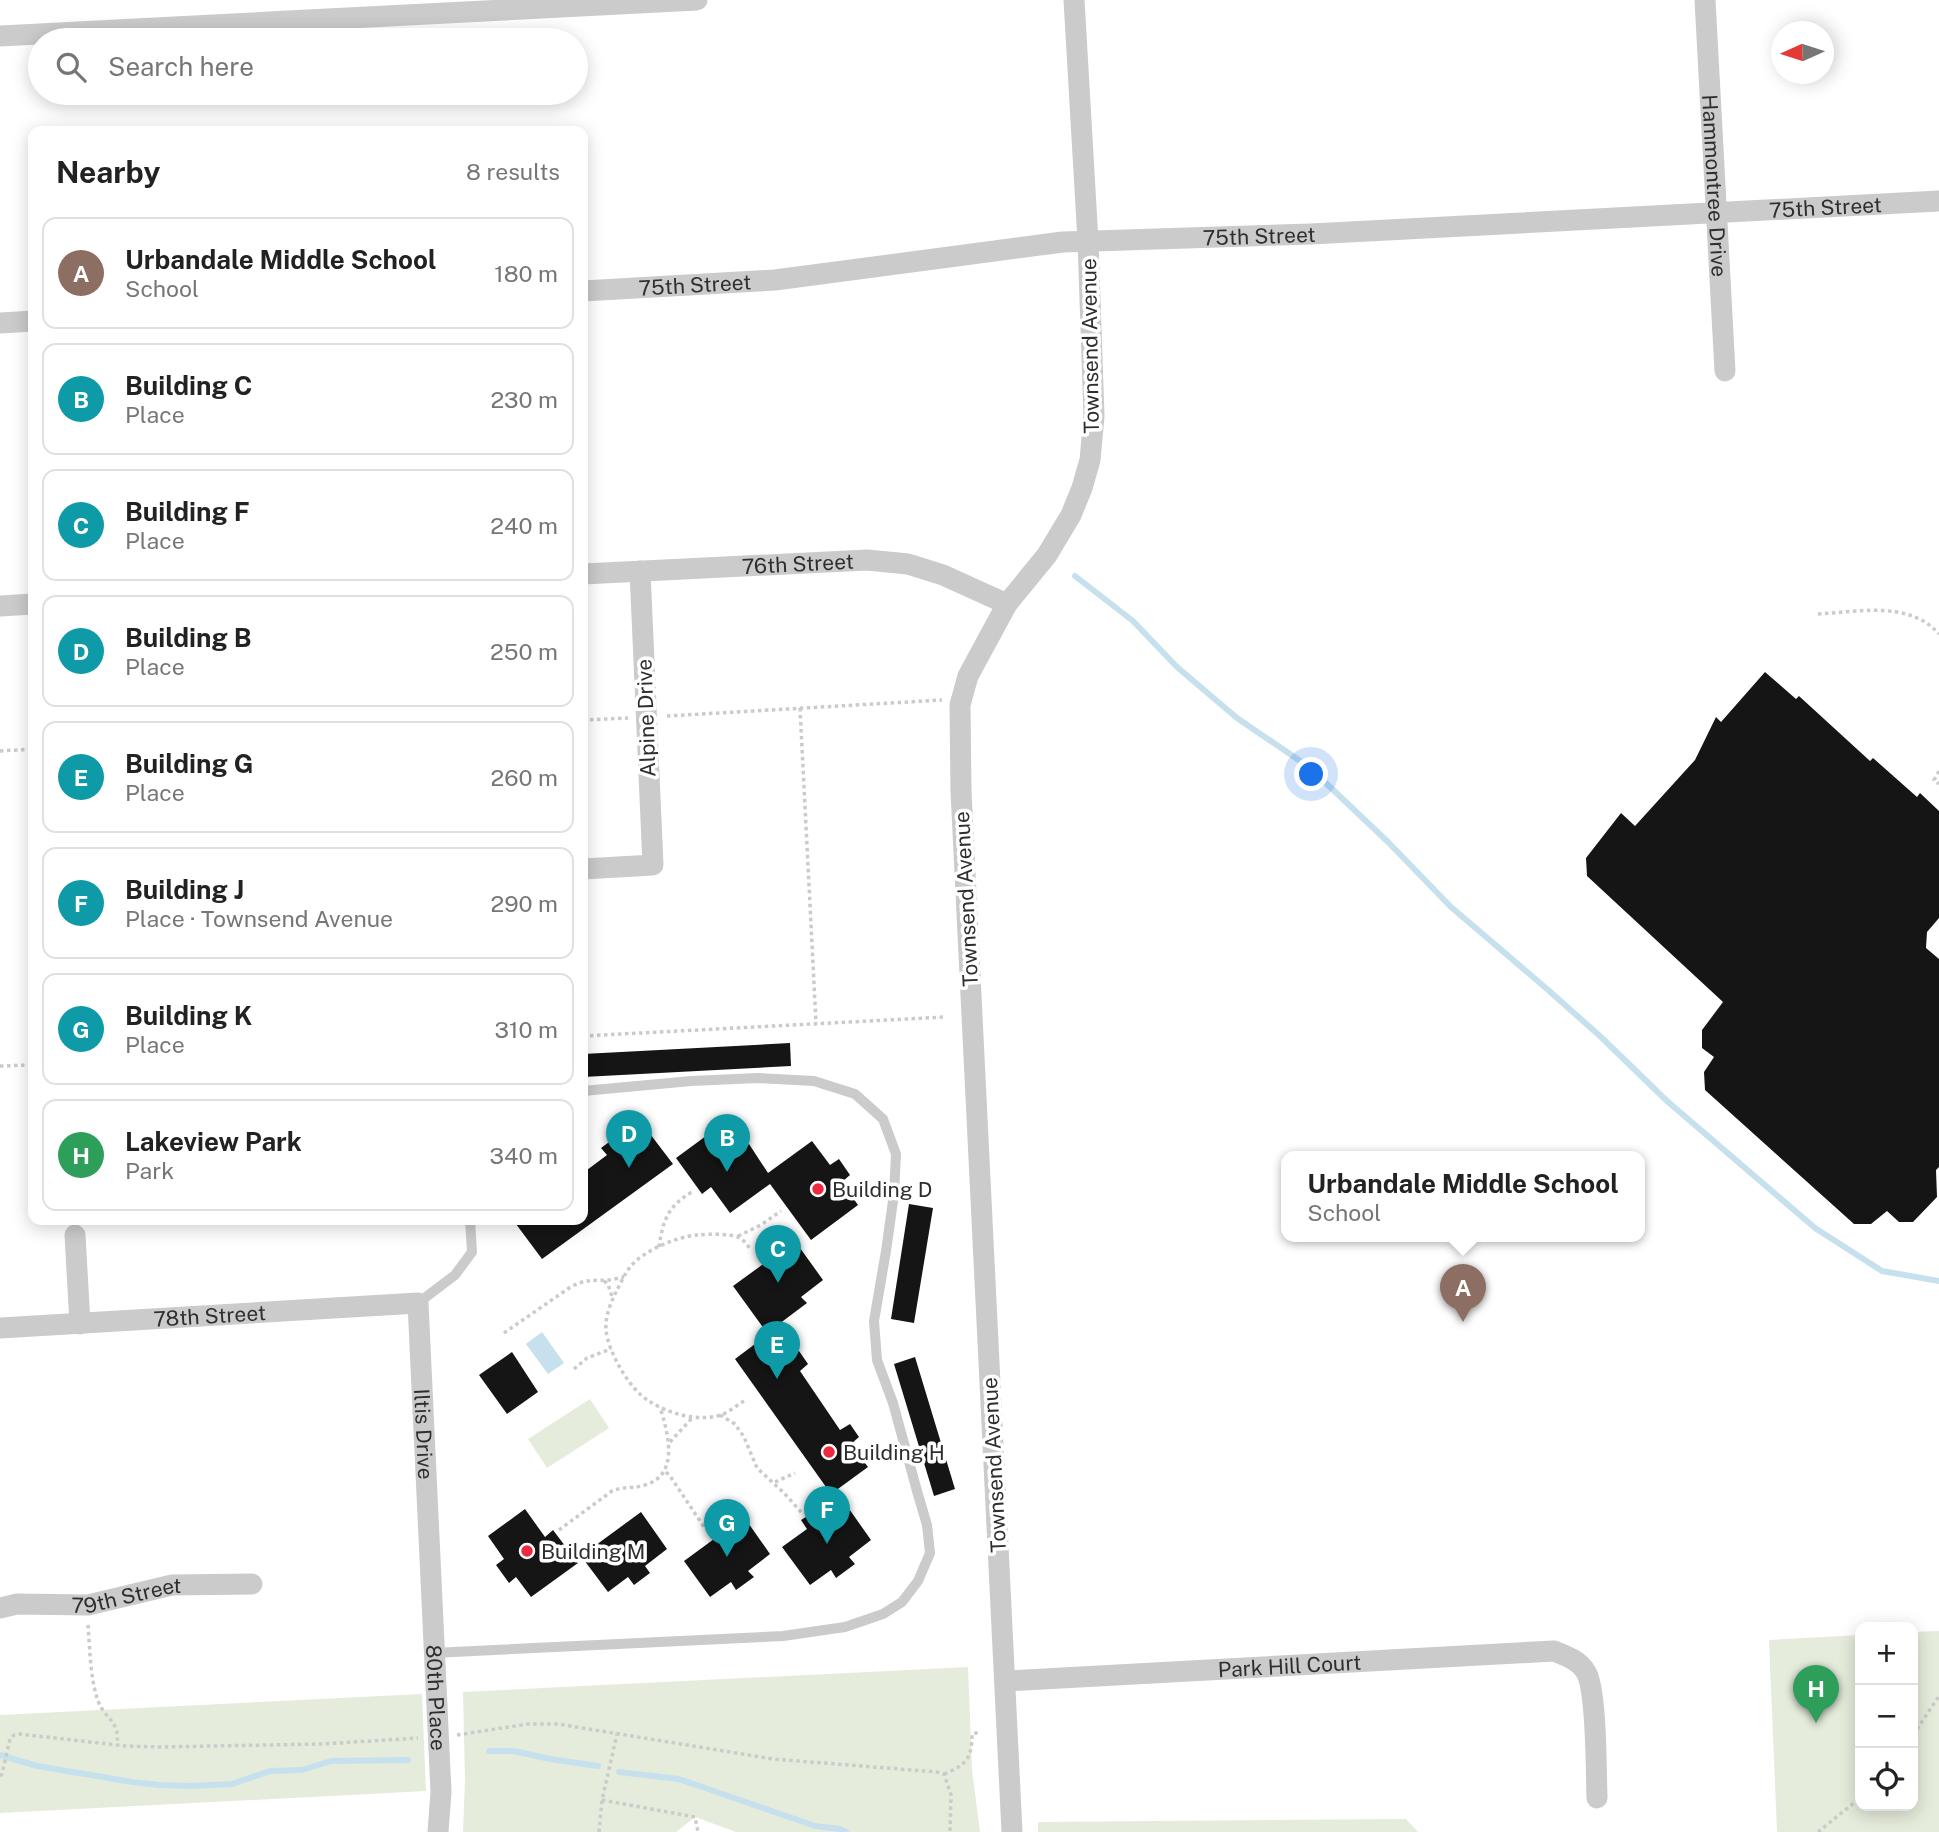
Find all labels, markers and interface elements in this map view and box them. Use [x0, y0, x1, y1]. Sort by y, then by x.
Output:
north arrow [1771, 21, 1834, 84]
search box [28, 28, 588, 105]
icon: search [52, 48, 90, 86]
text: Search here [108, 51, 254, 82]
street label: Hammontree Drive [1698, 94, 1732, 278]
text: Nearby [56, 154, 160, 190]
text: 8 results [466, 158, 560, 185]
street label: 75th Street [1768, 192, 1882, 222]
street label: 75th Street [1202, 221, 1316, 250]
text: Urbandale Middle School [125, 244, 436, 275]
street label: Townsend Avenue [1076, 258, 1104, 434]
text: A [73, 260, 89, 287]
text: 180 m [494, 260, 558, 287]
street label: 75th Street [638, 269, 752, 300]
text: School [125, 275, 199, 302]
text: Building C [125, 370, 252, 401]
text: B [73, 386, 89, 413]
text: 230 m [490, 386, 558, 413]
text: Place [125, 401, 185, 428]
text: Building F [125, 496, 250, 527]
text: C [73, 512, 89, 539]
text: 240 m [490, 512, 558, 539]
text: Place [125, 527, 185, 554]
street label: 76th Street [741, 548, 854, 579]
text: Building B [125, 622, 251, 653]
text: D [73, 638, 89, 665]
text: 250 m [490, 638, 558, 665]
text: Place [125, 653, 185, 680]
street label: Alpine Drive [631, 658, 661, 778]
text: Building G [125, 748, 253, 779]
your location [1294, 757, 1328, 791]
text: E [74, 764, 88, 791]
text: 260 m [491, 764, 558, 791]
text: Place [125, 779, 185, 806]
street label: Townsend Avenue [949, 811, 983, 987]
text: Building J [125, 874, 244, 905]
text: F [74, 890, 88, 917]
text: 290 m [491, 890, 558, 917]
text: Place · Townsend Avenue [125, 905, 393, 932]
text: Building K [125, 1000, 252, 1031]
text: G [72, 1016, 90, 1043]
text: 310 m [495, 1016, 558, 1043]
text: Place [125, 1031, 185, 1058]
pin: D [606, 1110, 652, 1168]
pin: B [704, 1114, 750, 1172]
text: Lakeview Park [125, 1126, 302, 1157]
text: H [72, 1142, 90, 1169]
text: 340 m [490, 1142, 558, 1169]
popup [1281, 1151, 1645, 1242]
text: Park [125, 1157, 174, 1184]
text: Urbandale Middle School [1307, 1168, 1619, 1199]
place label: Building D [832, 1177, 932, 1202]
marker: Building D [810, 1181, 826, 1197]
text: School [1307, 1199, 1381, 1226]
pin: C [755, 1225, 801, 1283]
pin: A [1440, 1264, 1486, 1322]
street label: 78th Street [153, 1300, 267, 1331]
pin: E [754, 1321, 800, 1379]
street label: Townsend Avenue [977, 1377, 1011, 1553]
street label: Iltis Drive [410, 1388, 439, 1480]
place label: Building H [843, 1440, 945, 1465]
marker: Building H [821, 1444, 837, 1460]
pin: F [804, 1486, 850, 1544]
pin: G [704, 1499, 750, 1557]
place label: Building M [541, 1539, 645, 1564]
marker: Building M [519, 1543, 535, 1559]
street label: 79th Street [71, 1572, 181, 1618]
map controls [1855, 1622, 1918, 1811]
button: + [1855, 1622, 1918, 1685]
street label: 80th Place [422, 1644, 452, 1751]
street label: Park Hill Court [1217, 1649, 1362, 1682]
pin: H [1793, 1665, 1839, 1723]
button: − [1855, 1685, 1918, 1748]
button: locate [1855, 1748, 1918, 1811]

